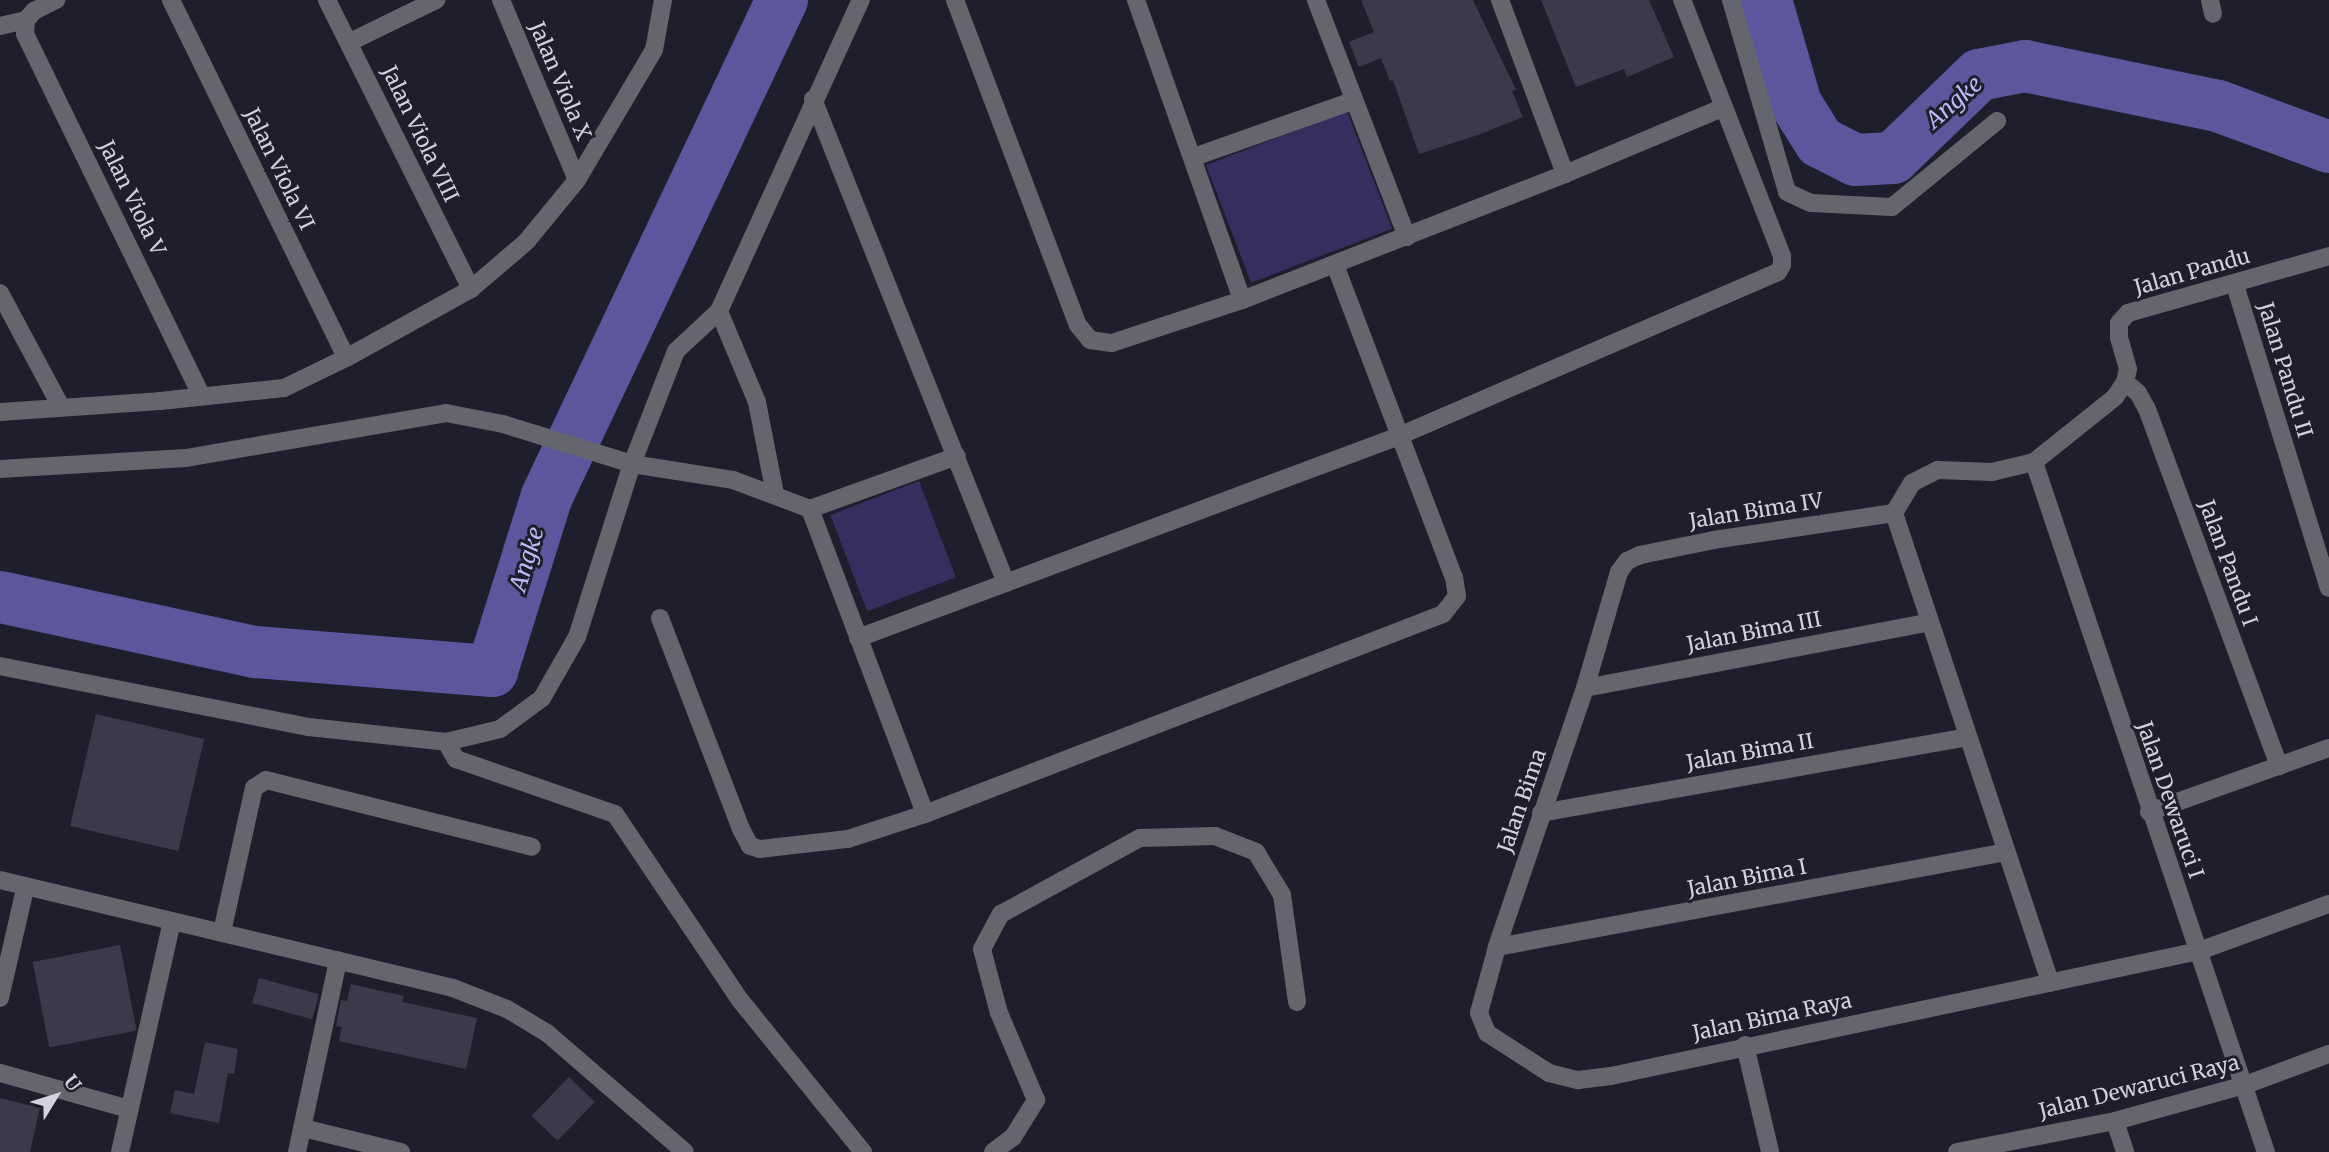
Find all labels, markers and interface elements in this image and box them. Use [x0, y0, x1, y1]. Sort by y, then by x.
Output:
street label: Jalan Viola X [524, 18, 596, 144]
street label: Jalan Viola VIII [376, 62, 464, 206]
water label: Angke [1920, 70, 1988, 134]
street label: Jalan Viola VI [239, 104, 319, 234]
street label: Jalan Viola V [93, 137, 171, 259]
street label: Jalan Pandu [2131, 243, 2253, 301]
street label: Jalan Pandu II [2252, 299, 2318, 441]
street label: Jalan Bima IV [1687, 488, 1825, 534]
street label: Jalan Pandu I [2194, 497, 2262, 629]
water label: Angke [504, 524, 550, 594]
street label: Jalan Bima III [1685, 607, 1823, 657]
street label: Jalan Dewaruci I [2131, 718, 2209, 882]
street label: Jalan Bima II [1684, 728, 1816, 776]
street label: Jalan Bima [1492, 746, 1552, 856]
street label: Jalan Bima I [1685, 854, 1809, 902]
street label: Jalan Bima Raya [1690, 988, 1854, 1046]
street label: Jalan Dewaruci Raya [2036, 1050, 2242, 1124]
north arrow [21, 1061, 91, 1131]
text: U [59, 1070, 86, 1096]

